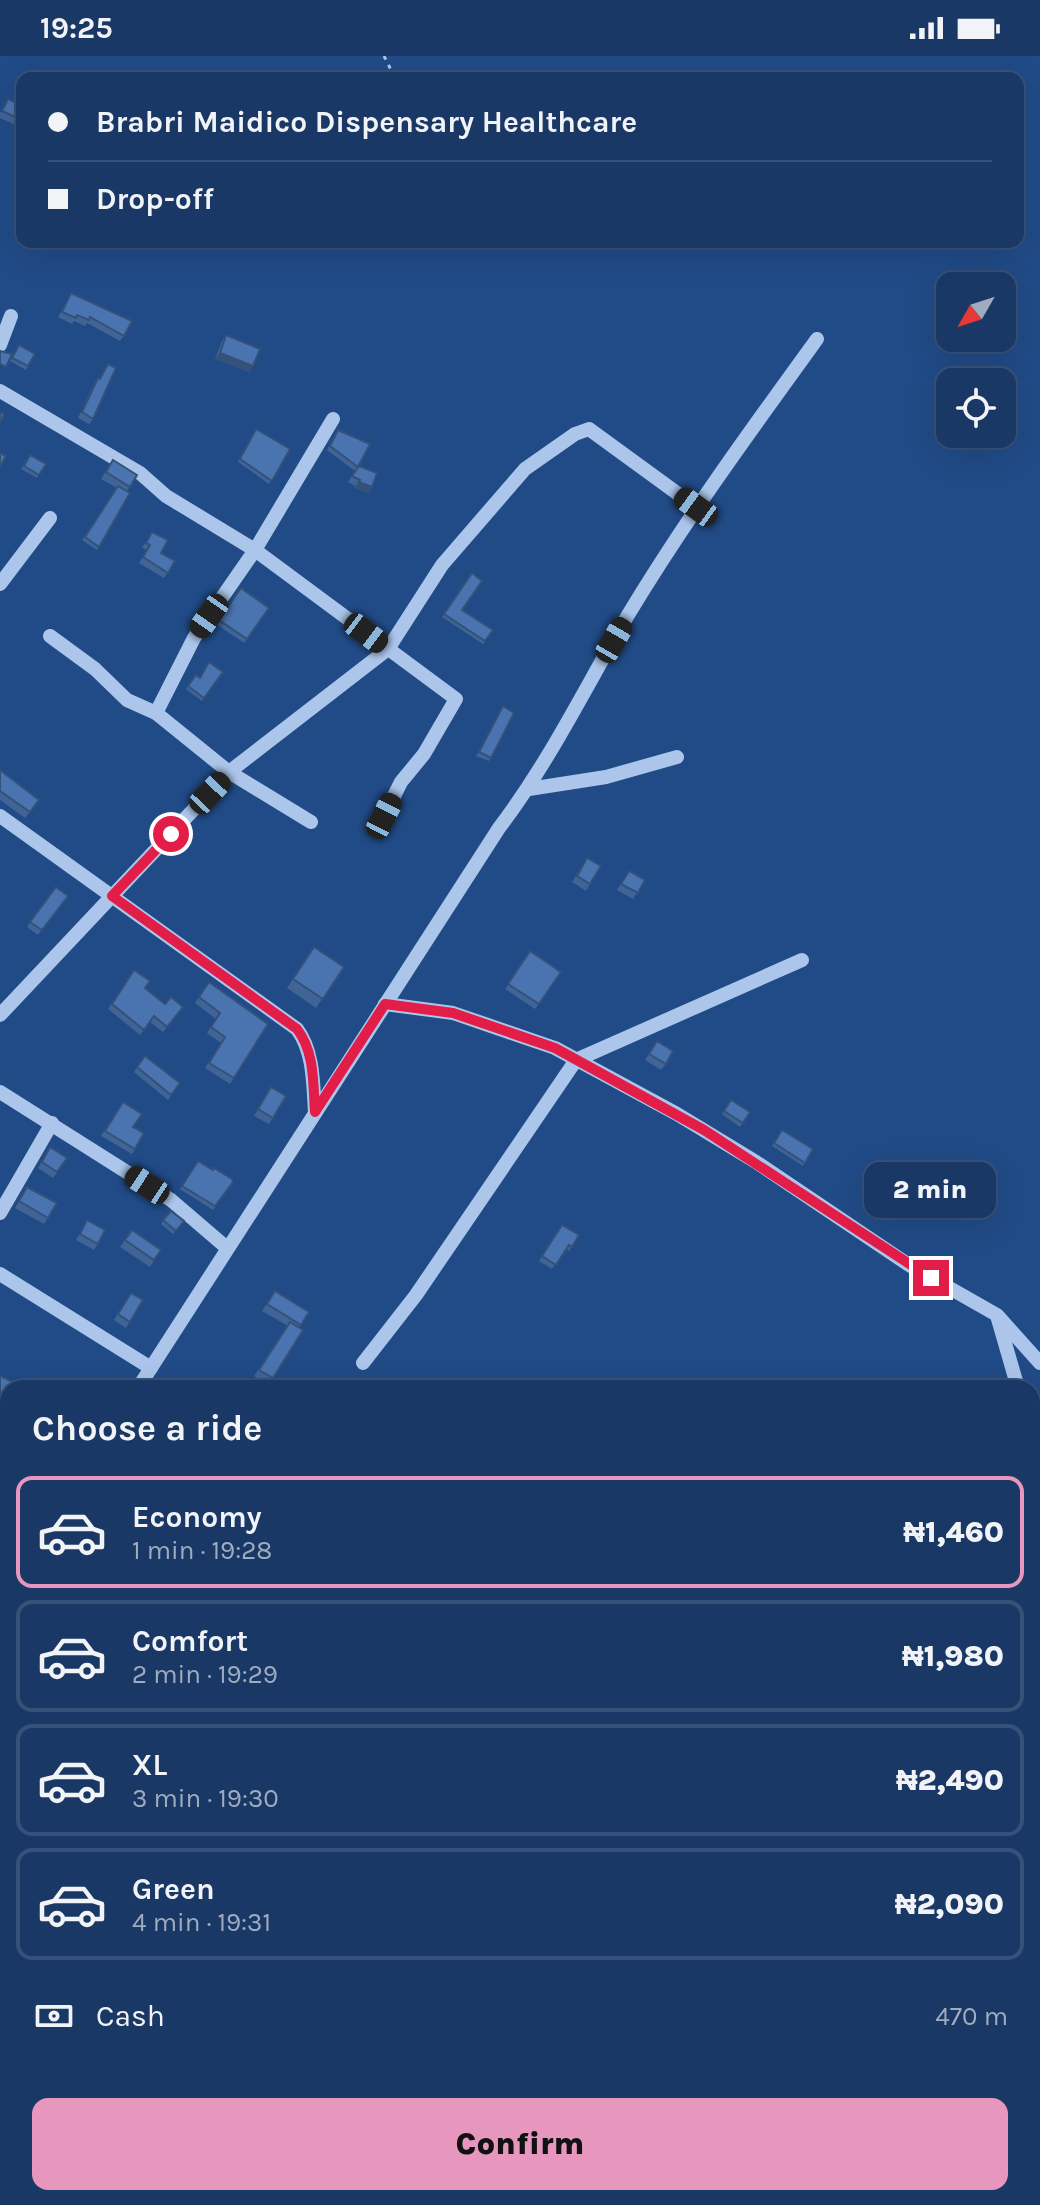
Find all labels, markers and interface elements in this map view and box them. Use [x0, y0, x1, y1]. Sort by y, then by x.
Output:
text: 19:25 [40, 10, 113, 46]
text: Brabri Maidico Dispensary Healthcare [96, 104, 637, 140]
text: Drop-off [96, 181, 214, 217]
north arrow [936, 272, 1016, 352]
map controls [936, 272, 1016, 448]
button: locate [936, 368, 1016, 448]
car [670, 483, 722, 531]
car [185, 589, 233, 643]
car [340, 609, 392, 657]
car [592, 613, 636, 667]
car [185, 767, 235, 819]
car [362, 789, 406, 843]
route start [153, 816, 189, 852]
car [120, 1162, 174, 1208]
callout: 2 min [865, 1162, 997, 1218]
text: 2 min [893, 1174, 967, 1205]
route end [913, 1260, 949, 1296]
text: Choose a ride [32, 1407, 262, 1449]
icon: car [36, 1496, 108, 1568]
text: Economy [132, 1499, 262, 1535]
text: ₦1,460 [903, 1514, 1004, 1550]
text: 1 min · 19:28 [132, 1535, 272, 1566]
icon: car [36, 1620, 108, 1692]
text: Comfort [132, 1623, 248, 1659]
text: ₦1,980 [902, 1638, 1004, 1674]
text: 2 min · 19:29 [132, 1659, 278, 1690]
icon: car [36, 1744, 108, 1816]
text: XL [132, 1747, 167, 1783]
text: ₦2,490 [896, 1762, 1004, 1798]
text: 3 min · 19:30 [132, 1783, 279, 1814]
icon: car [36, 1868, 108, 1940]
text: Green [132, 1871, 215, 1907]
text: ₦2,090 [895, 1886, 1004, 1922]
text: 4 min · 19:31 [132, 1907, 271, 1938]
icon: cash [32, 1994, 76, 2038]
text: Cash [96, 1998, 165, 2034]
text: 470 m [935, 2001, 1008, 2032]
button: Confirm [32, 2098, 1008, 2190]

